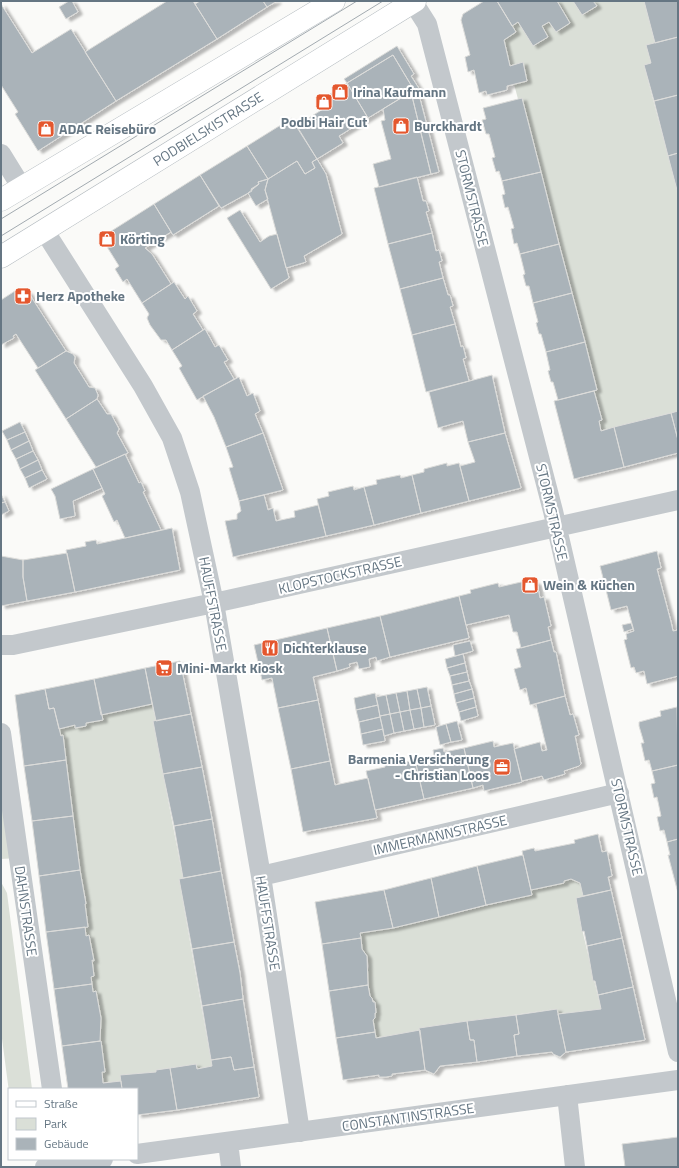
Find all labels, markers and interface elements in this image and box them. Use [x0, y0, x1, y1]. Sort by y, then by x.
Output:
place label: Irina Kaufmann [353, 81, 446, 102]
shop icon: Irina Kaufmann [330, 82, 350, 102]
street label: PODBIELSKISTRASSE [148, 86, 267, 171]
shop icon: Podbi Hair Cut [314, 92, 334, 112]
place label: Podbi Hair Cut [281, 111, 367, 132]
place label: Burckhardt [414, 115, 482, 136]
shop icon: Burckhardt [391, 116, 411, 136]
place label: ADAC Reisebüro [59, 118, 156, 139]
shop icon: ADAC Reisebüro [36, 119, 56, 139]
street label: STORMSTRASSE [450, 147, 495, 249]
place label: Körting [120, 228, 165, 249]
shop icon: Körting [97, 229, 117, 249]
place label: Herz Apotheke [36, 285, 125, 306]
pharmacy icon: Herz Apotheke [13, 286, 33, 306]
street label: STORMSTRASSE [531, 461, 574, 563]
street label: KLOPSTOCKSTRASSE [276, 550, 404, 599]
street label: HAUFFSTRASSE [194, 555, 233, 653]
place label: Wein & Küchen [543, 574, 635, 595]
shop icon: Wein & Küchen [520, 575, 540, 595]
place label: Dichterklause [283, 637, 367, 658]
restaurant icon: Dichterklause [260, 638, 280, 658]
place label: Mini-Markt Kiosk [177, 657, 283, 678]
supermarket icon: Mini-Markt Kiosk [154, 658, 174, 678]
place label: Barmenia Versicherung - Christian Loos [348, 748, 490, 785]
office icon: Barmenia Versicherung - Christian Loos [492, 757, 512, 777]
street label: STORMSTRASSE [606, 776, 649, 878]
street label: IMMERMANNSTRASSE [371, 809, 509, 860]
street label: DAHNSTRASSE [10, 865, 43, 958]
street label: HAUFFSTRASSE [251, 874, 286, 972]
legend [8, 1088, 138, 1160]
text: Straße [44, 1094, 78, 1113]
street label: CONSTANTINSTRASSE [341, 1097, 476, 1136]
text: Park [44, 1114, 67, 1133]
text: Gebäude [44, 1134, 89, 1153]

